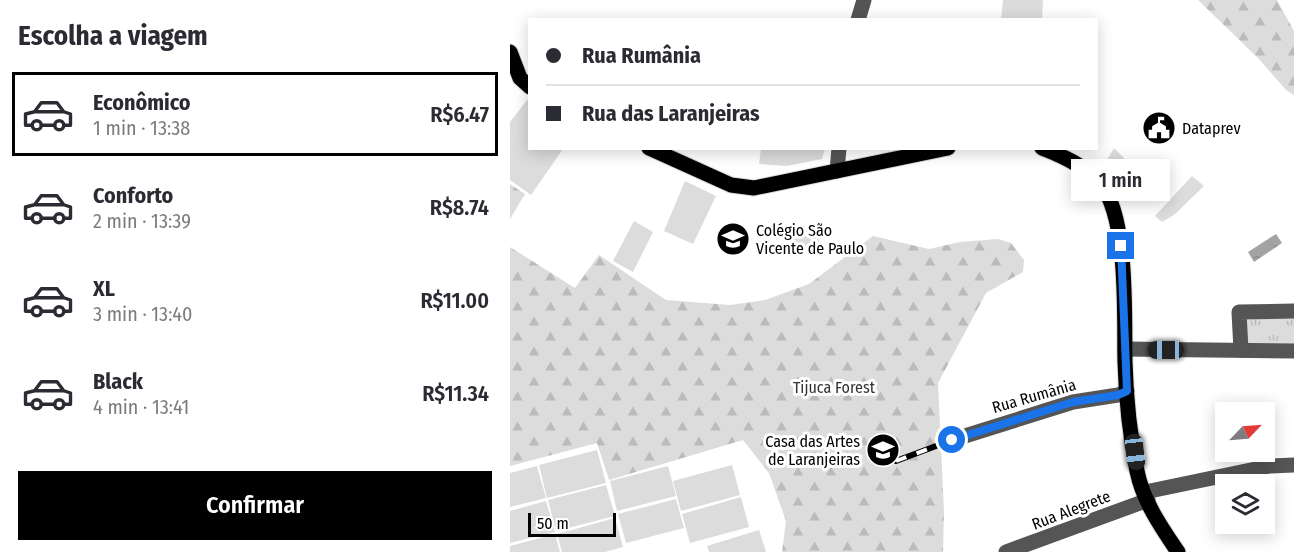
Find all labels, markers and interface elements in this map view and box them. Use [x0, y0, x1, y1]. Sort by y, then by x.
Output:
text: Escolha a viagem [18, 20, 208, 52]
text: Rua Rumânia [582, 42, 701, 69]
icon: car [21, 87, 75, 141]
text: Econômico [93, 89, 191, 116]
text: Rua das Laranjeiras [582, 100, 760, 127]
text: R$6.47 [430, 101, 489, 128]
public building icon: Dataprev [1141, 110, 1177, 146]
text: 1 min · 13:38 [93, 116, 190, 140]
place label: Dataprev [1182, 119, 1241, 138]
callout: 1 min [1072, 159, 1170, 201]
text: 1 min [1099, 168, 1142, 192]
icon: car [21, 180, 75, 234]
text: Conforto [93, 182, 173, 209]
text: R$8.74 [430, 194, 489, 221]
text: 2 min · 13:39 [93, 209, 191, 233]
school or university icon: Colégio São Vicente de Paulo [715, 221, 751, 257]
place label: Colégio São Vicente de Paulo [756, 221, 864, 258]
route end [1107, 232, 1134, 259]
icon: car [21, 273, 75, 327]
text: XL [93, 275, 115, 302]
text: R$11.00 [420, 287, 489, 314]
text: 3 min · 13:40 [93, 302, 192, 326]
car [1148, 341, 1184, 359]
icon: car [21, 366, 75, 420]
text: Black [93, 368, 143, 395]
street label: Rua Rumânia [990, 375, 1078, 417]
park label: Tijuca Forest [793, 378, 876, 397]
text: R$11.34 [422, 380, 489, 407]
text: 4 min · 13:41 [93, 395, 189, 419]
north arrow [1215, 402, 1275, 462]
map controls [1215, 402, 1275, 534]
route start [938, 426, 965, 453]
place label: Casa das Artes de Laranjeiras [765, 432, 860, 469]
school or university icon: Casa das Artes de Laranjeiras [865, 432, 901, 468]
car [1124, 433, 1146, 471]
button: Confirmar [18, 471, 492, 540]
button: layers [1215, 474, 1275, 534]
street label: Rua Alegrete [1029, 486, 1113, 534]
scale bar [528, 510, 616, 538]
text: 50 m [537, 514, 569, 533]

